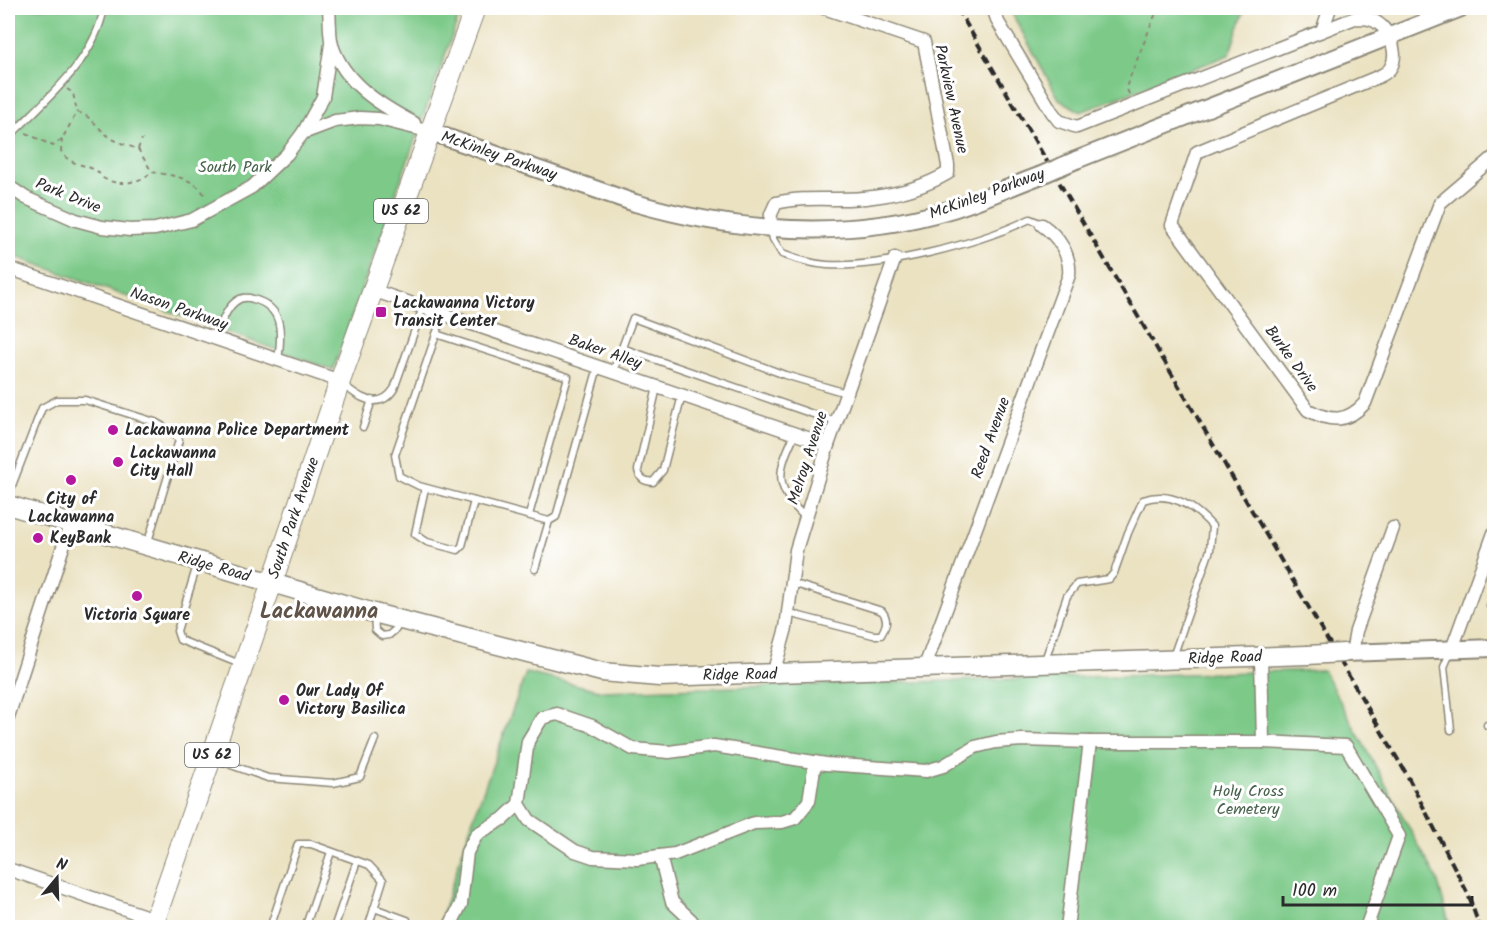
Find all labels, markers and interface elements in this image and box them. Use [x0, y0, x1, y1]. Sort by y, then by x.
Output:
street label: Parkview Avenue [927, 42, 975, 156]
street label: McKinley Parkway [438, 124, 561, 188]
park label: South Park [198, 155, 272, 180]
street label: McKinley Parkway [926, 161, 1049, 226]
street label: Park Drive [31, 172, 105, 220]
road number: US 62 [374, 199, 428, 223]
street label: Nason Parkway [127, 281, 232, 338]
place label: Lackawanna Victory Transit Center [393, 291, 535, 334]
marker: Lackawanna Victory Transit Center [374, 305, 388, 319]
street label: Burke Drive [1258, 320, 1324, 398]
street label: Baker Alley [565, 328, 646, 376]
street label: Reed Avenue [965, 394, 1017, 482]
street label: Melroy Avenue [781, 408, 835, 508]
place label: Lackawanna Police Department [125, 418, 350, 443]
marker: Lackawanna Police Department [106, 423, 120, 437]
place label: Lackawanna City Hall [130, 441, 216, 484]
street label: South Park Avenue [261, 454, 327, 582]
marker: Lackawanna City Hall [111, 455, 125, 469]
marker: City of Lackawanna [64, 473, 78, 487]
place label: City of Lackawanna [28, 487, 114, 530]
place label: KeyBank [50, 526, 112, 551]
marker: KeyBank [31, 531, 45, 545]
street label: Ridge Road [175, 545, 254, 590]
marker: Victoria Square [130, 589, 144, 603]
district label: Lackawanna [260, 595, 378, 630]
place label: Victoria Square [84, 603, 190, 628]
street label: Ridge Road [1187, 644, 1264, 672]
street label: Ridge Road [703, 662, 778, 688]
place label: Our Lady Of Victory Basilica [296, 679, 405, 722]
marker: Our Lady Of Victory Basilica [277, 693, 291, 707]
road number: US 62 [185, 743, 239, 767]
park label: Holy Cross Cemetery [1212, 779, 1284, 822]
north arrow [27, 848, 87, 908]
text: N [53, 852, 70, 879]
scale bar [1283, 869, 1472, 907]
text: 100 m [1292, 877, 1337, 906]

